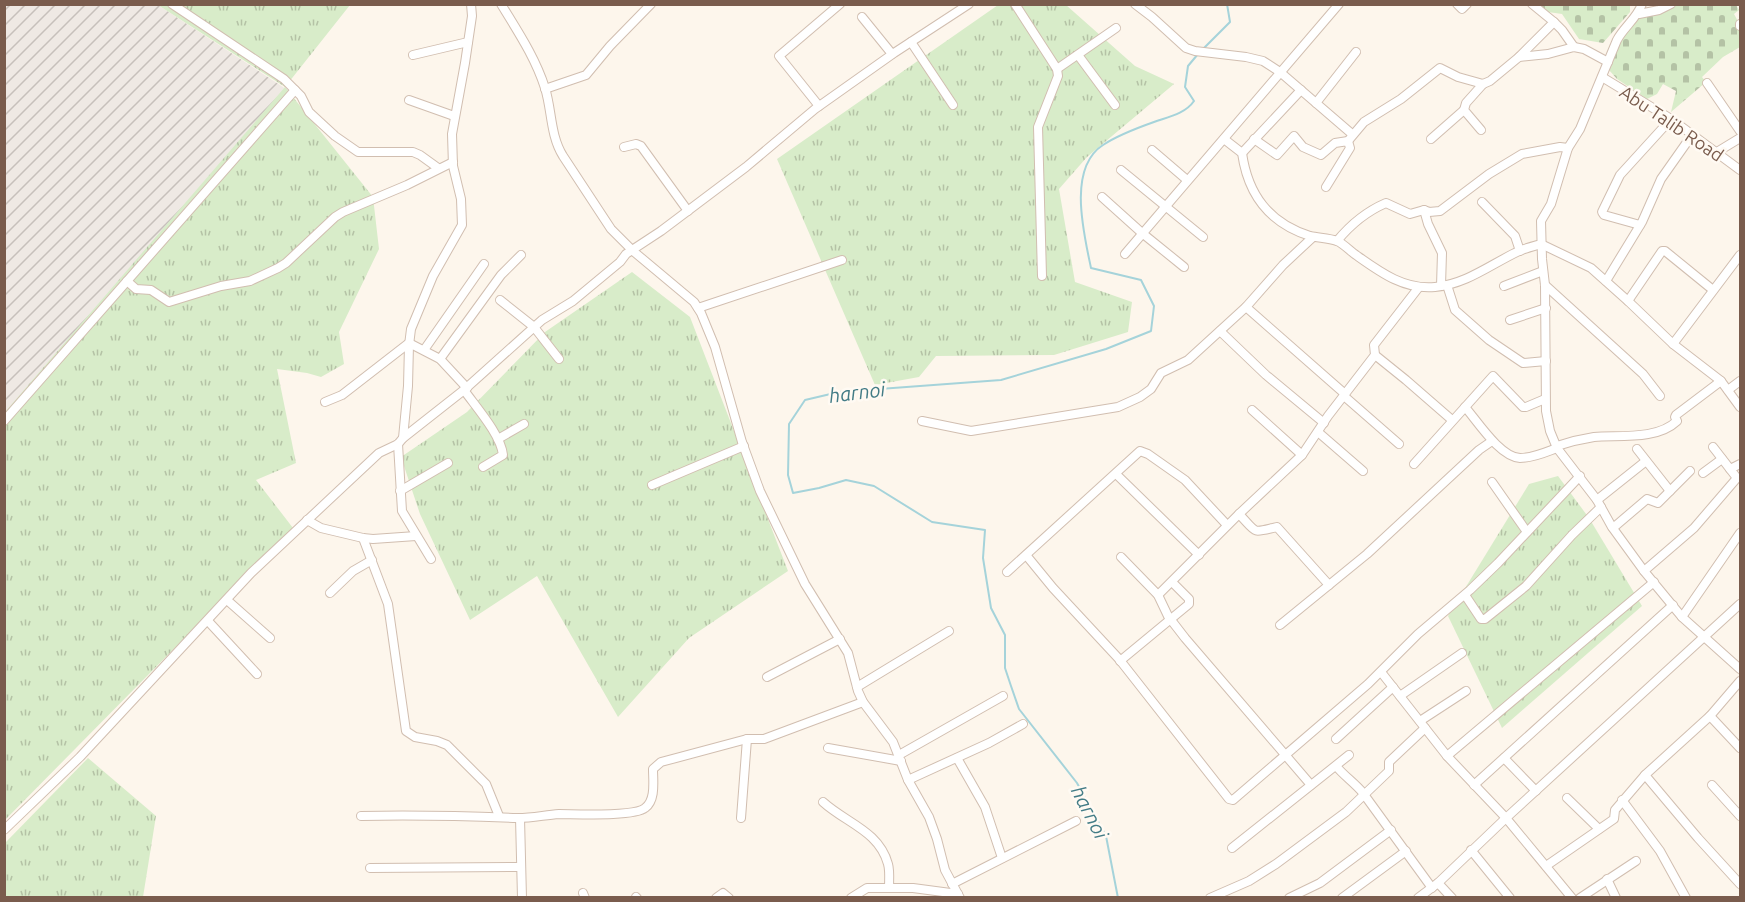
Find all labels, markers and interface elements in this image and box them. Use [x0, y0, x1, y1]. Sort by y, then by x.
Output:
street label: Abu Talib Road [1616, 81, 1728, 165]
water label: harnoi [828, 377, 887, 407]
water label: harnoi [1067, 782, 1114, 843]

